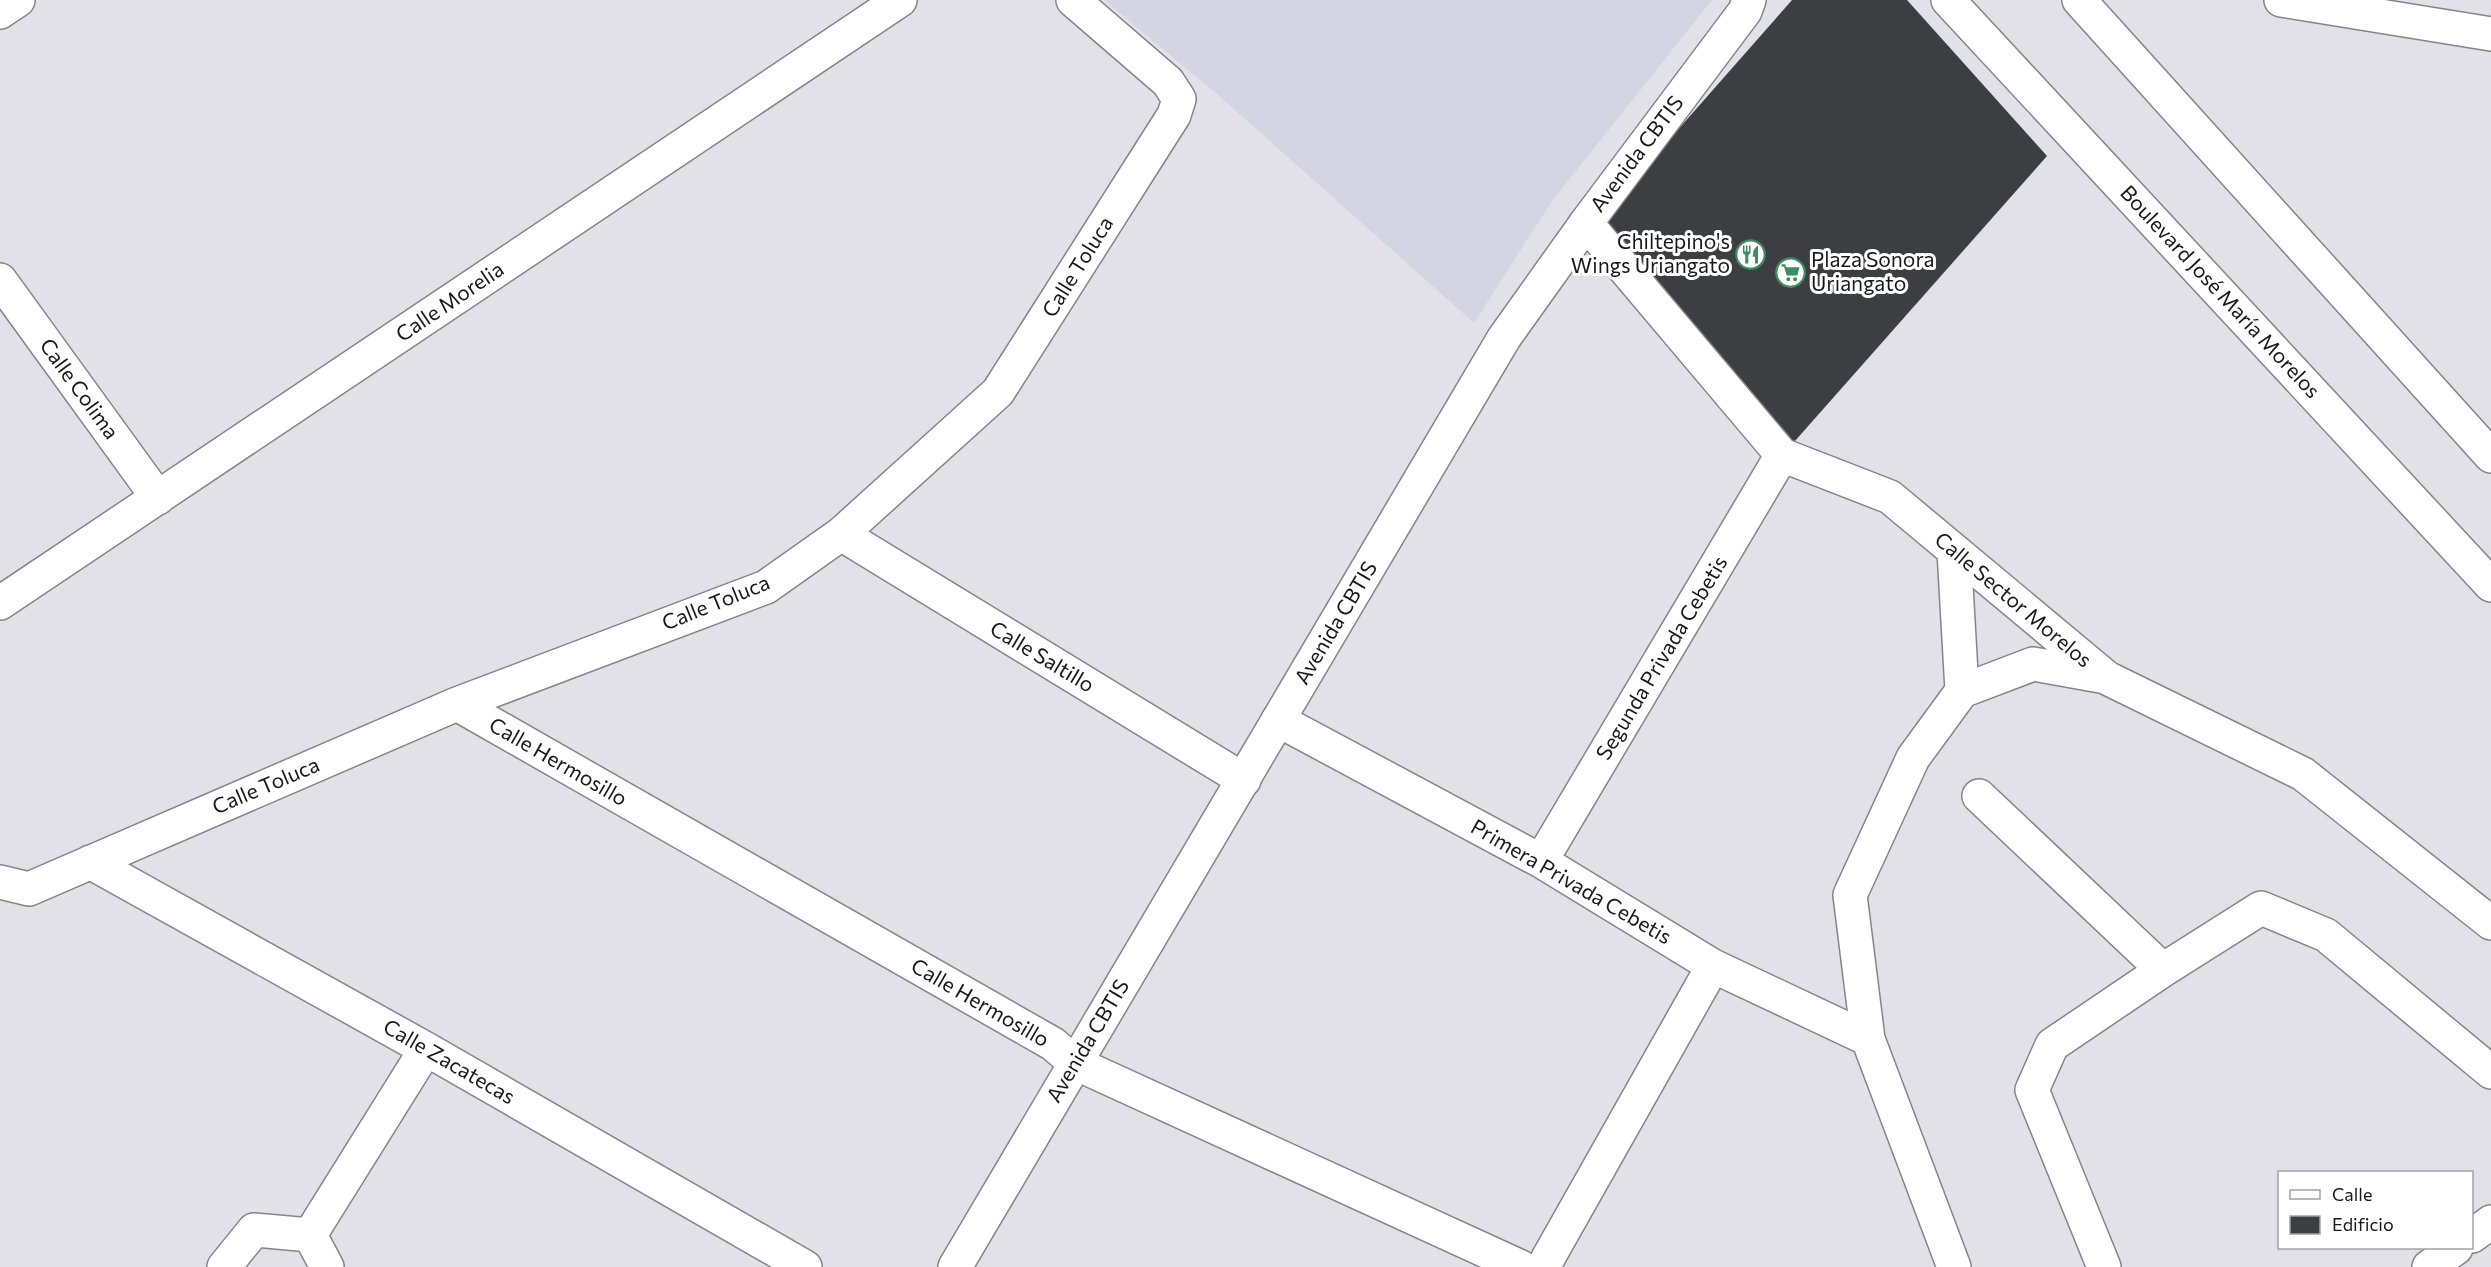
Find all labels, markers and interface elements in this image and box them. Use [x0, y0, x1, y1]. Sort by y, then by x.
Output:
street label: Avenida CBTIS [1584, 90, 1688, 216]
street label: Boulevard José María Morelos [2116, 180, 2326, 402]
street label: Calle Toluca [1036, 211, 1118, 321]
place label: Chiltepino's Wings Uriangato [1571, 228, 1730, 277]
restaurant icon: Chiltepino's Wings Uriangato [1735, 238, 1767, 270]
place label: Plaza Sonora Uriangato [1811, 246, 1935, 295]
street label: Calle Morelia [391, 256, 508, 346]
supermarket icon: Plaza Sonora Uriangato [1774, 256, 1806, 288]
street label: Calle Colima [35, 333, 125, 443]
street label: Calle Sector Morelos [1930, 526, 2098, 672]
street label: Segunda Privada Cebetis [1590, 551, 1732, 764]
street label: Avenida CBTIS [1288, 556, 1381, 688]
street label: Calle Toluca [658, 569, 773, 635]
street label: Calle Saltillo [986, 615, 1099, 697]
street label: Calle Hermosillo [485, 711, 632, 810]
street label: Calle Toluca [208, 751, 323, 818]
street label: Primera Privada Cebetis [1467, 813, 1677, 948]
street label: Calle Hermosillo [907, 952, 1054, 1051]
street label: Avenida CBTIS [1040, 974, 1133, 1106]
street label: Calle Zacatecas [379, 1013, 520, 1109]
legend [2278, 1171, 2473, 1249]
text: Calle [2332, 1183, 2372, 1205]
text: Edificio [2332, 1213, 2394, 1235]

